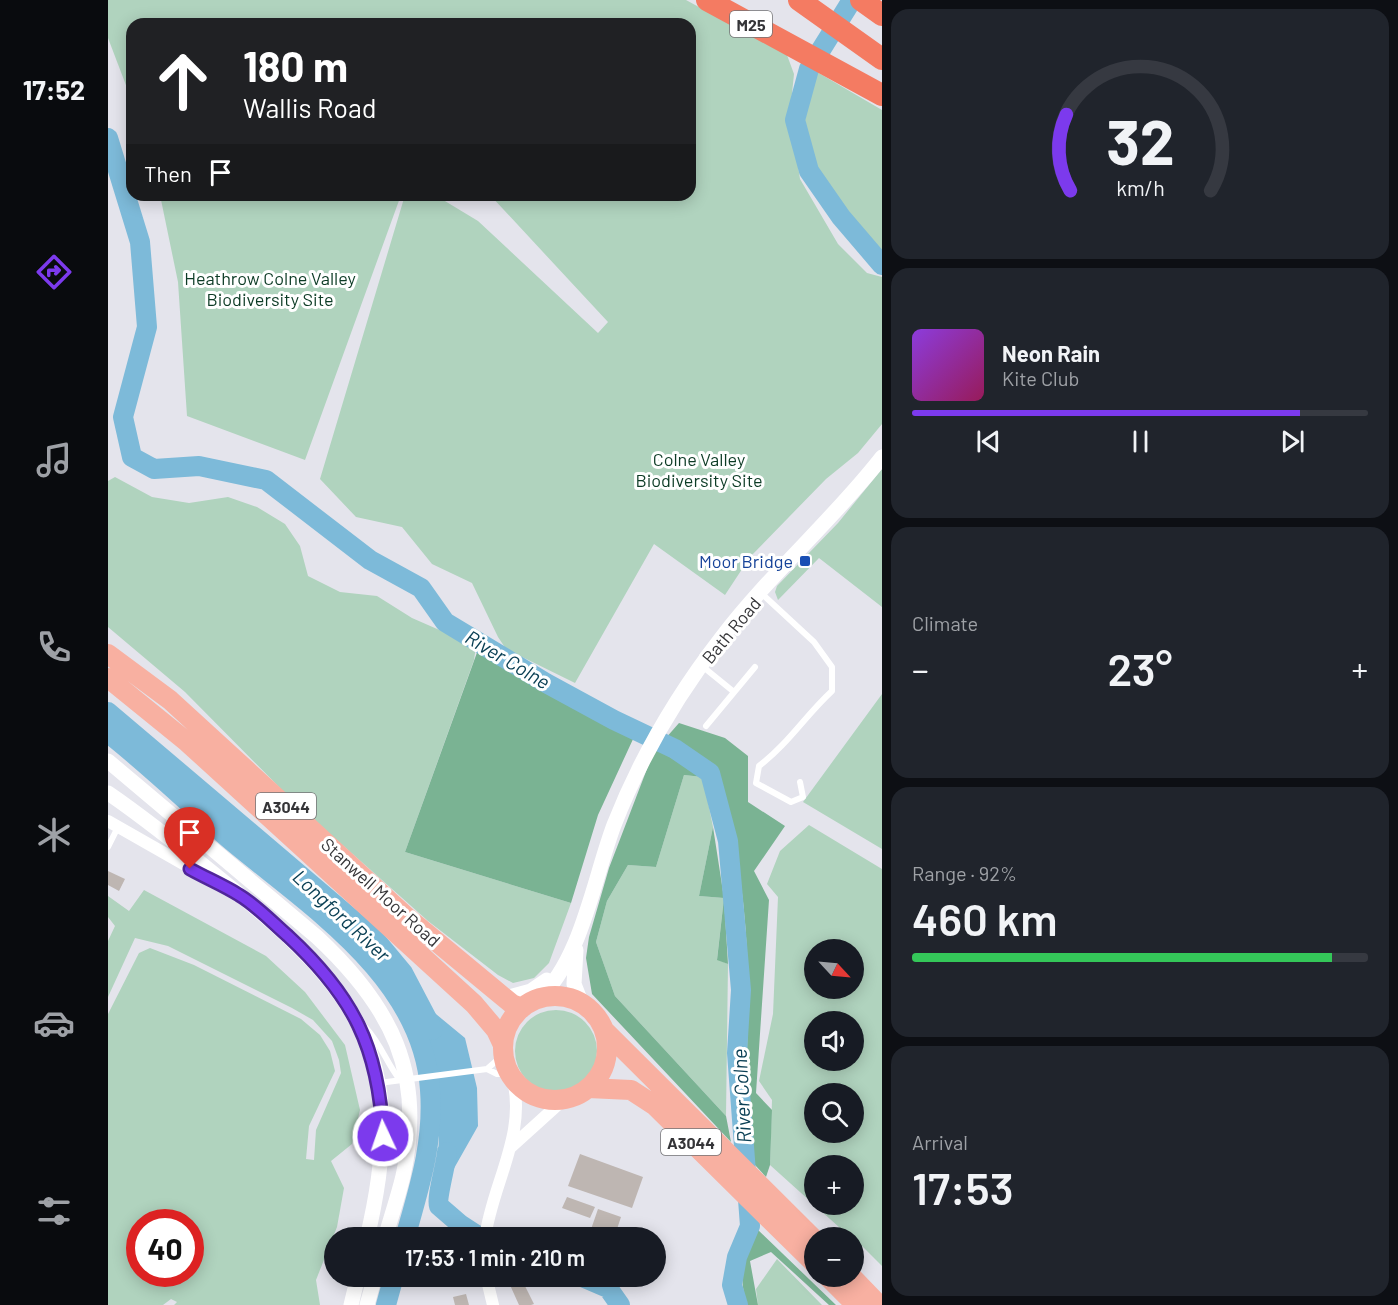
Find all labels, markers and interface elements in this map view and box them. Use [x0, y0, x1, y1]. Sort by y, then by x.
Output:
road number: M25 [730, 11, 772, 37]
text: 180 m [243, 40, 348, 90]
icon: ahead [144, 42, 222, 120]
text: 17:52 [23, 73, 85, 105]
text: Wallis Road [243, 91, 377, 123]
text: 32 [1106, 103, 1174, 177]
icon: arrive [204, 156, 237, 189]
text: Then [144, 160, 192, 186]
text: km/h [1116, 175, 1164, 200]
icon: directions [33, 251, 75, 293]
park label: Heathrow Colne Valley Biodiversity Site [184, 267, 356, 310]
text: Neon Rain [1002, 340, 1100, 366]
text: Kite Club [1002, 366, 1079, 390]
icon: previous [972, 425, 1005, 458]
icon: pause [1124, 425, 1157, 458]
icon: next [1276, 425, 1309, 458]
icon: music [33, 439, 75, 481]
park label: Colne Valley Biodiversity Site [635, 448, 763, 491]
place label: Moor Bridge [699, 550, 793, 572]
marker: Moor Bridge [798, 554, 812, 568]
street label: Bath Road [697, 592, 765, 668]
text: Climate [912, 611, 978, 635]
water label: River Colne [461, 624, 555, 694]
icon: phone [33, 626, 75, 668]
text: 23° [1107, 641, 1173, 695]
text: − [912, 649, 929, 689]
text: + [1352, 649, 1368, 689]
road number: A3044 [256, 793, 316, 819]
pin [164, 807, 215, 869]
icon: climate [33, 814, 75, 856]
icon: arrive [173, 816, 206, 849]
street label: Stanwell Moor Road [317, 833, 445, 951]
text: Range · 92% [912, 861, 1017, 885]
water label: Longford River [289, 864, 396, 967]
text: 460 km [912, 891, 1058, 945]
north arrow [804, 939, 864, 999]
map controls [804, 939, 864, 1287]
icon: car [33, 1002, 75, 1044]
button: sound [804, 1011, 864, 1071]
water label: River Colne [727, 1048, 755, 1144]
button: search [804, 1083, 864, 1143]
position arrow [351, 1104, 415, 1168]
road number: A3044 [661, 1129, 721, 1155]
text: Arrival [912, 1130, 968, 1154]
button: + [804, 1155, 864, 1215]
text: 17:53 [912, 1160, 1014, 1214]
icon: filters [33, 1190, 75, 1232]
speed limit sign: 40 [126, 1209, 204, 1287]
button: − [804, 1227, 864, 1287]
text: 17:53 · 1 min · 210 m [405, 1244, 585, 1270]

